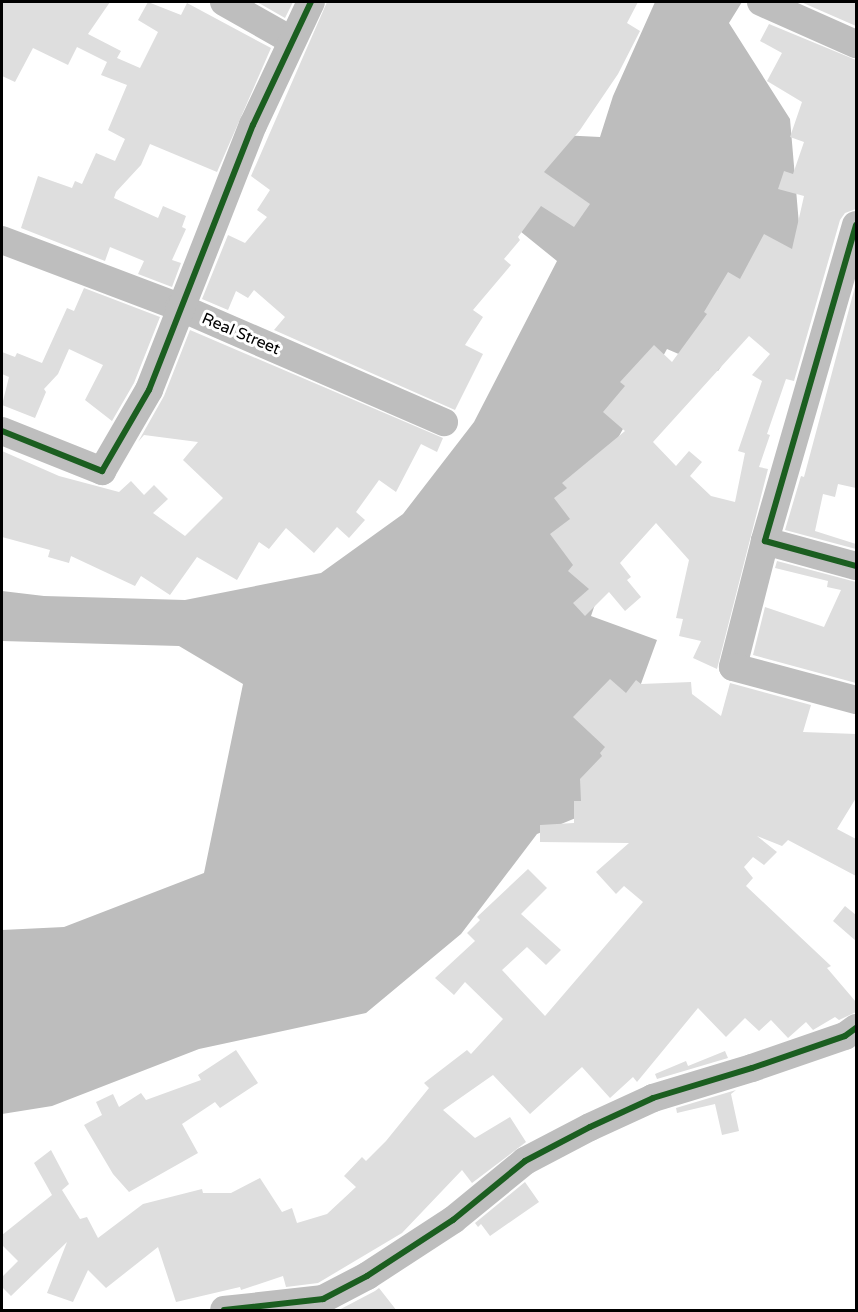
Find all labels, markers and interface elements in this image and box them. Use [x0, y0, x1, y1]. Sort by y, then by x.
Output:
street label: Real Street [199, 309, 283, 359]

